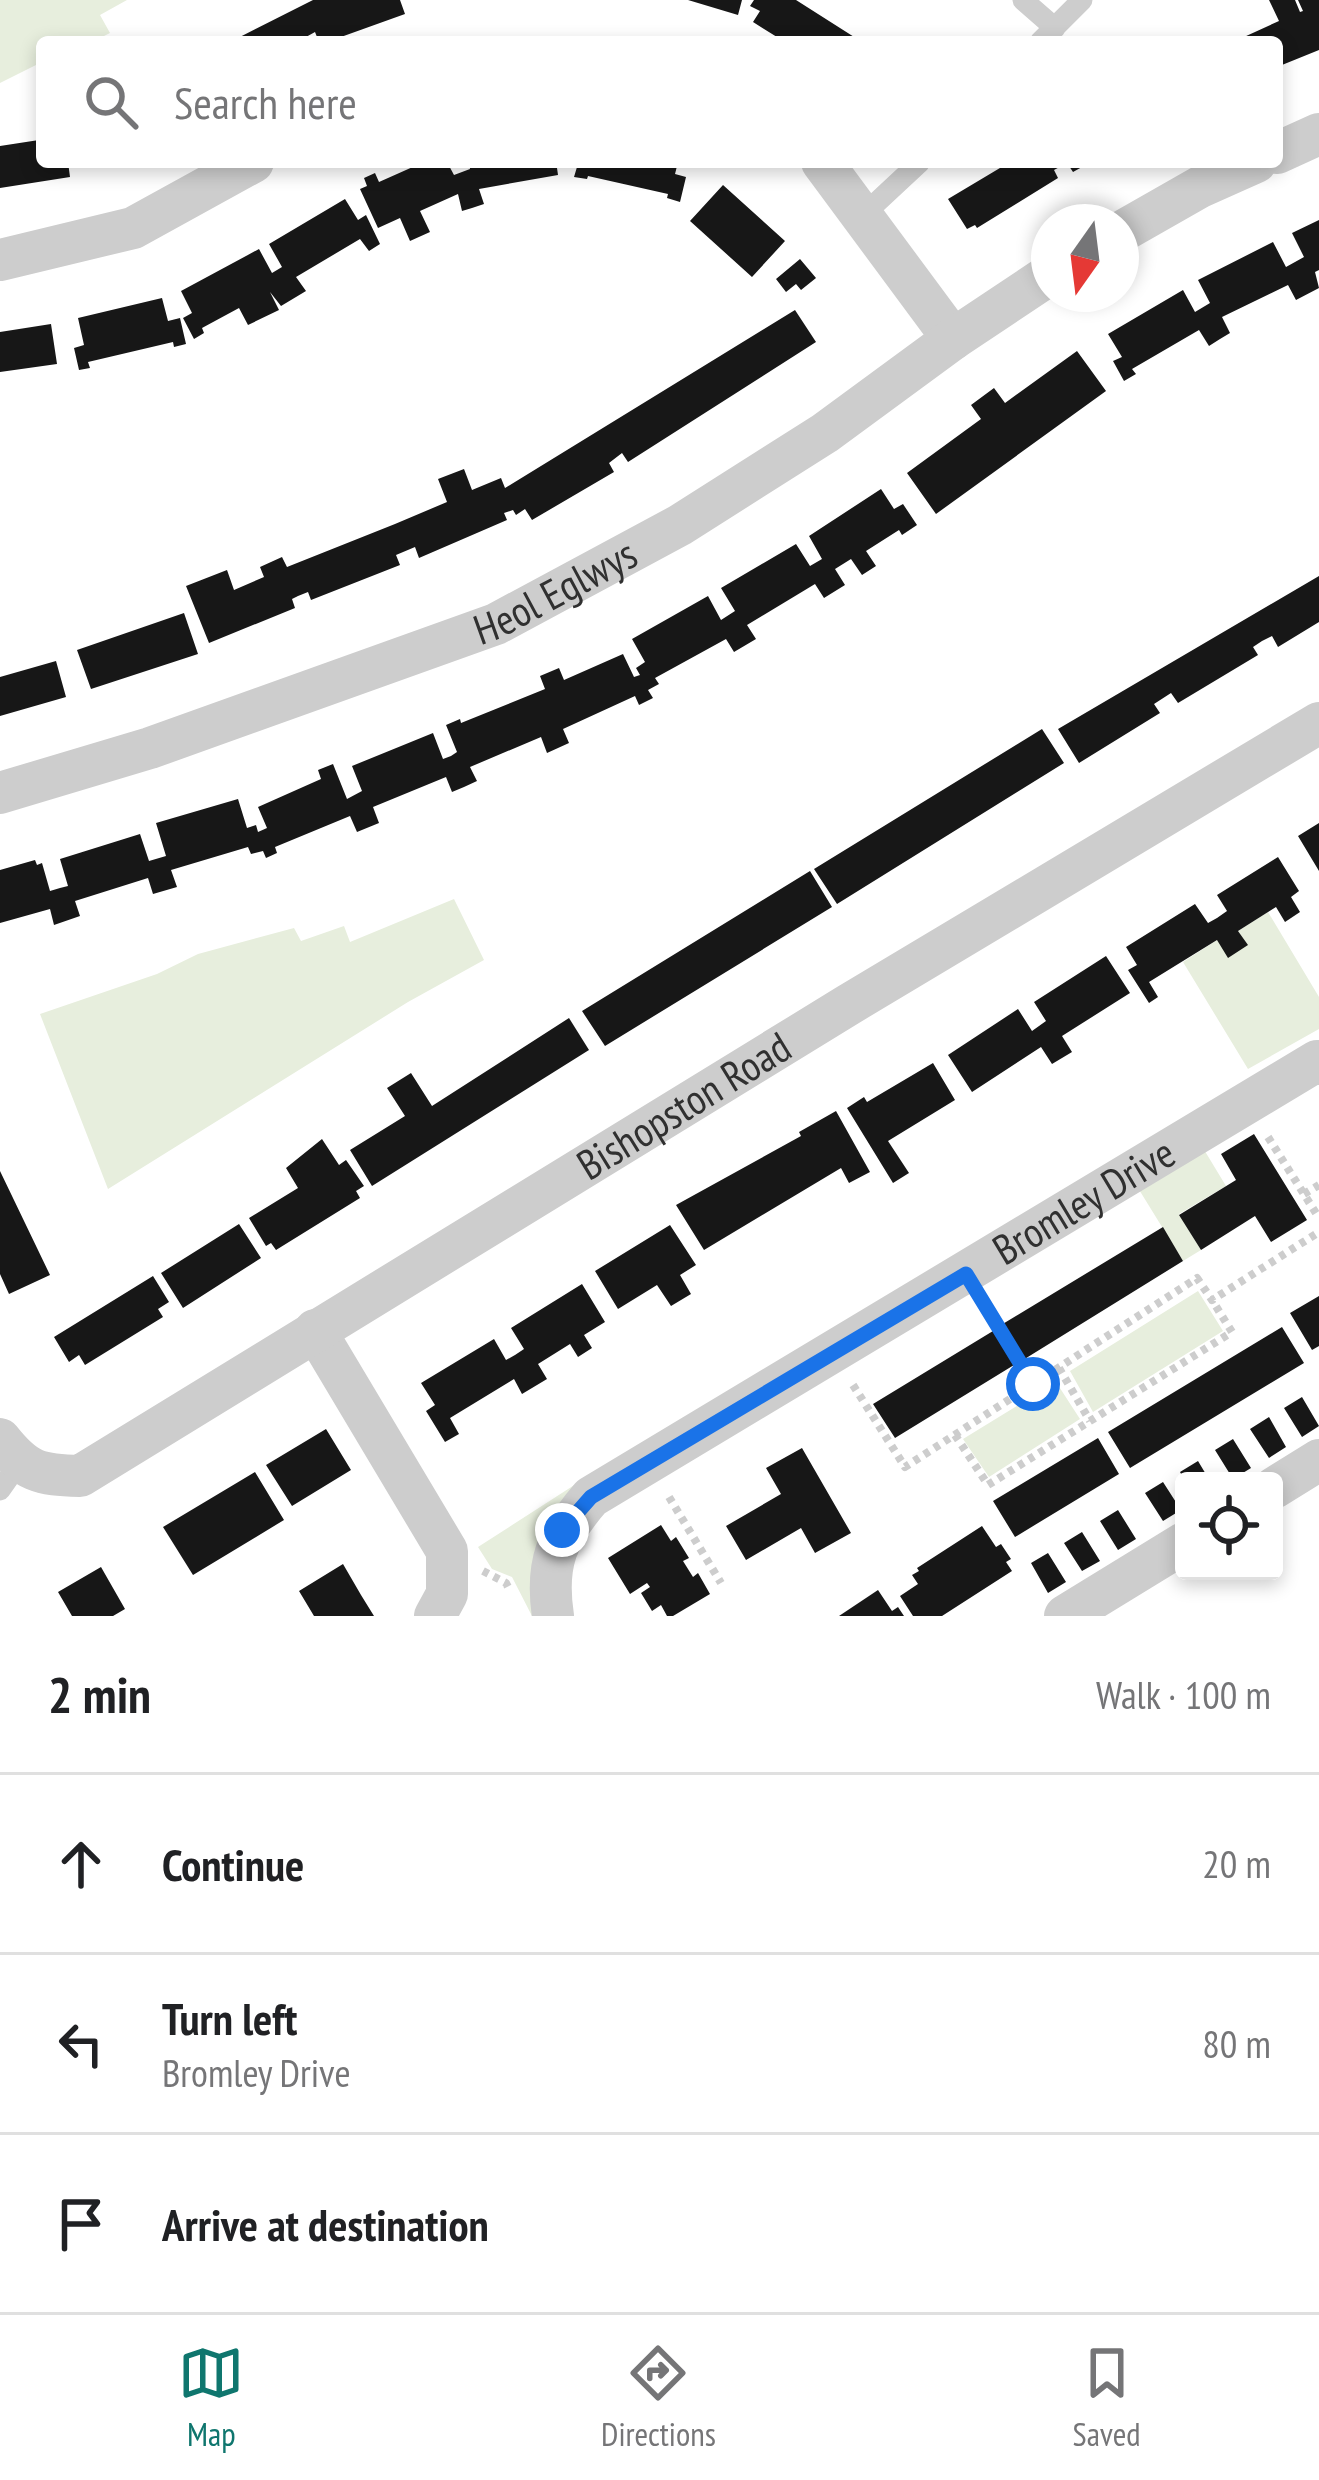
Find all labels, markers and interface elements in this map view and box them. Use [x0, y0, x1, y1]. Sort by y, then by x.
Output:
search box [36, 36, 1283, 168]
icon: search [78, 69, 144, 135]
text: Search here [174, 73, 357, 131]
north arrow [1031, 204, 1139, 312]
street label: Heol Eglwys [466, 526, 646, 657]
street label: Bishopston Road [567, 1019, 800, 1192]
street label: Bromley Drive [982, 1125, 1185, 1277]
route start [1006, 1357, 1060, 1411]
map controls [1175, 1472, 1283, 1580]
button: locate [1175, 1472, 1283, 1580]
route end [535, 1503, 589, 1557]
text: 2 min [48, 1661, 151, 1727]
text: Walk · 100 m [1096, 1669, 1271, 1720]
icon: ahead [48, 1831, 114, 1897]
text: Continue [162, 1835, 304, 1893]
text: 20 m [1202, 1838, 1271, 1889]
text: Turn left [162, 1989, 297, 2047]
icon: left [48, 2011, 114, 2077]
text: 80 m [1202, 2018, 1271, 2069]
text: Bromley Drive [162, 2047, 351, 2098]
icon: arrive [48, 2191, 114, 2257]
text: Arrive at destination [162, 2195, 489, 2253]
tab: Map [178, 2340, 244, 2455]
tab: Directions [601, 2340, 716, 2455]
tab: Saved [1073, 2340, 1141, 2455]

